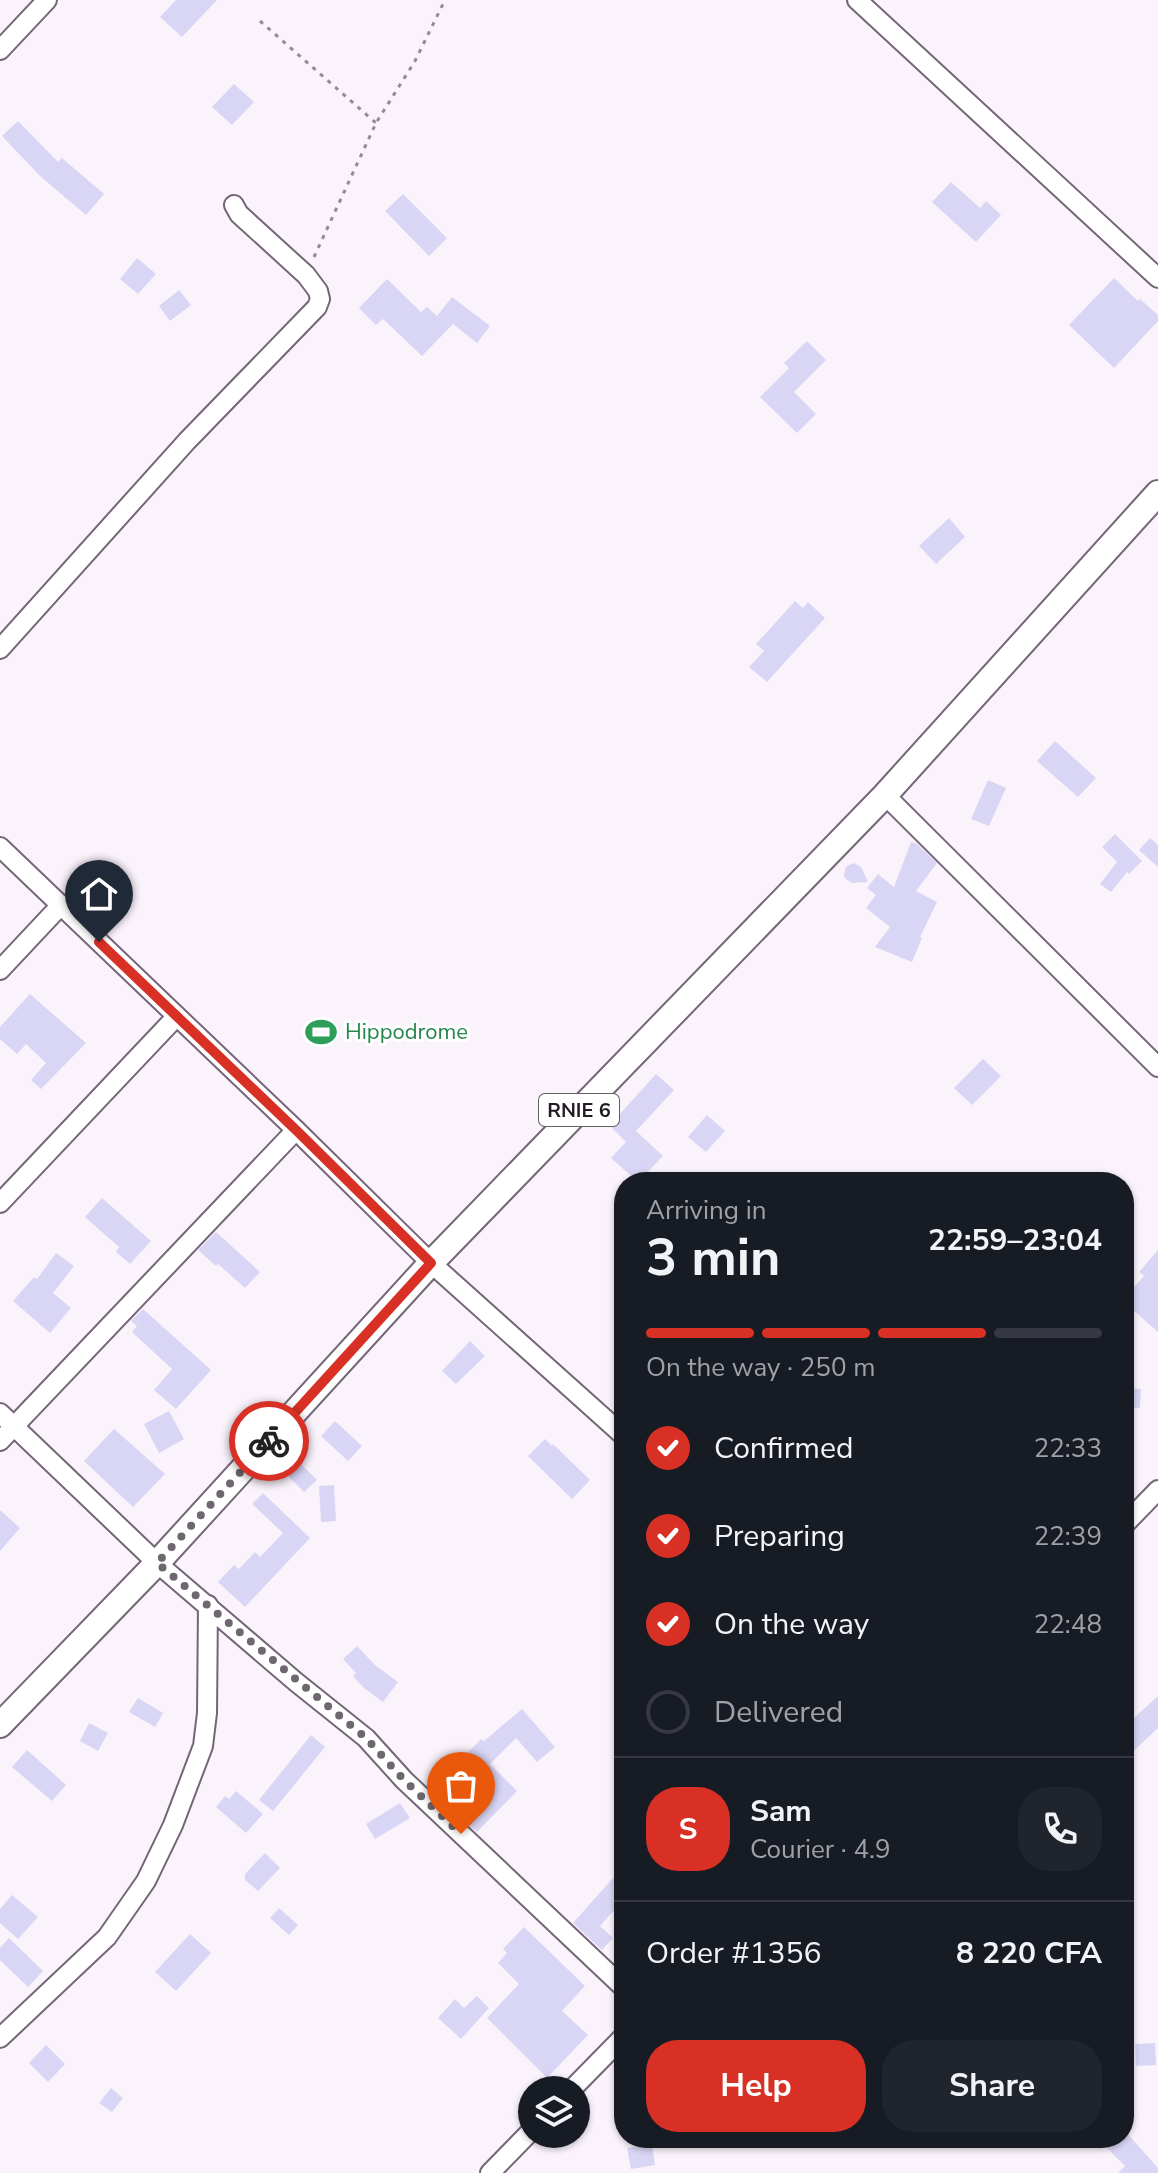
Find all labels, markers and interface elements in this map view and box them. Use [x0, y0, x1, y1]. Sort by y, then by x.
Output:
pin [65, 860, 133, 942]
icon: home [77, 872, 121, 916]
sports icon: Hippodrome [304, 1015, 338, 1049]
place label: Hippodrome [345, 1017, 468, 1047]
road number: RNIE 6 [539, 1094, 619, 1126]
text: Arriving in [646, 1193, 767, 1228]
text: 22:59–23:04 [928, 1220, 1102, 1261]
text: 3 min [646, 1222, 781, 1293]
text: On the way · 250 m [646, 1350, 875, 1385]
courier [229, 1401, 309, 1481]
icon: bike [247, 1419, 291, 1463]
icon: check [646, 1426, 690, 1470]
text: Confirmed [714, 1428, 854, 1469]
text: 22:33 [1034, 1431, 1102, 1466]
icon: check [646, 1514, 690, 1558]
text: Preparing [714, 1516, 845, 1557]
text: 22:39 [1034, 1519, 1102, 1554]
icon: check [646, 1602, 690, 1646]
text: On the way [714, 1604, 869, 1645]
text: 22:48 [1034, 1607, 1102, 1642]
text: Delivered [714, 1692, 843, 1733]
pin [427, 1752, 495, 1834]
icon: bag [439, 1764, 483, 1808]
button: phone [1018, 1787, 1102, 1871]
text: Sam [750, 1791, 812, 1832]
text: S [679, 1809, 697, 1850]
text: Courier · 4.9 [750, 1832, 891, 1867]
text: Order #1356 [646, 1933, 821, 1974]
text: 8 220 CFA [956, 1933, 1102, 1974]
button: Help [646, 2040, 866, 2132]
button: Share [882, 2040, 1102, 2132]
map controls [518, 2076, 590, 2148]
button: layers [518, 2076, 590, 2148]

